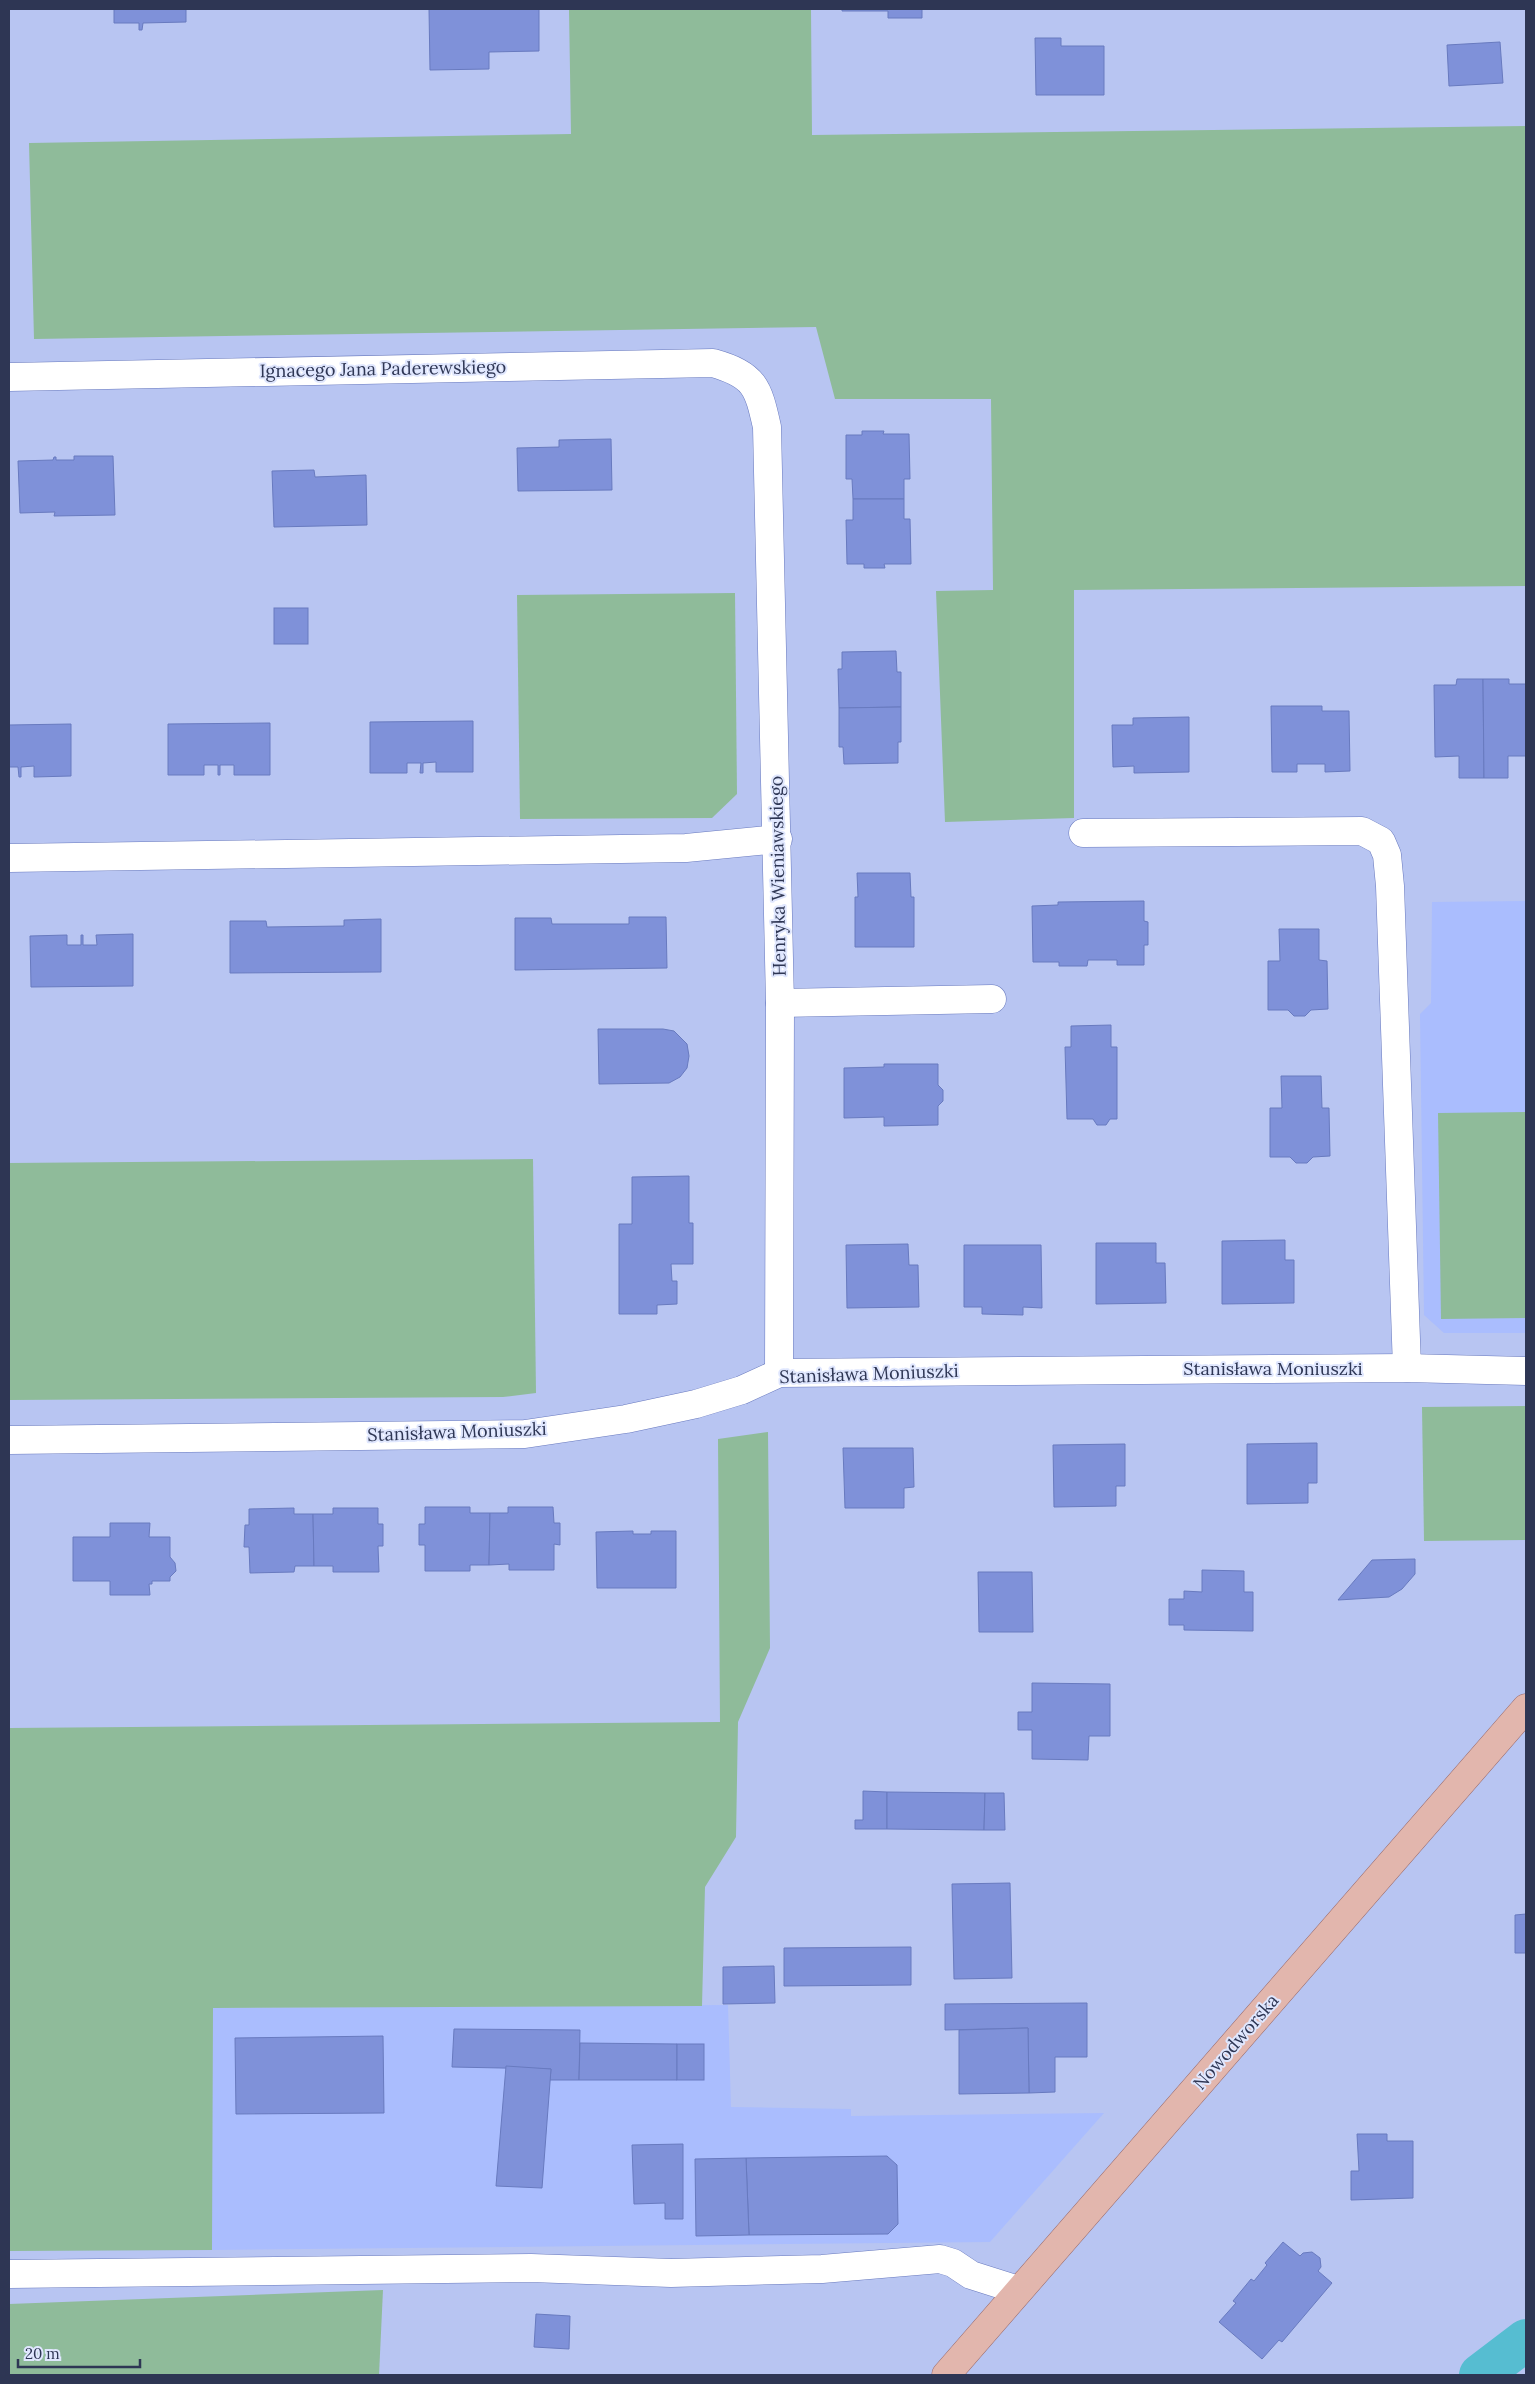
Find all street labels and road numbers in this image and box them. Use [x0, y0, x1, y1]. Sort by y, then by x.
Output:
street label: Ignacego Jana Paderewskiego [260, 355, 506, 382]
street label: Henryka Wieniawskiego [764, 776, 791, 976]
street label: Stanisława Moniuszki [1183, 1357, 1363, 1380]
street label: Stanisława Moniuszki [779, 1359, 959, 1388]
street label: Stanisława Moniuszki [367, 1417, 547, 1446]
street label: Nowodworska [1188, 1989, 1283, 2094]

